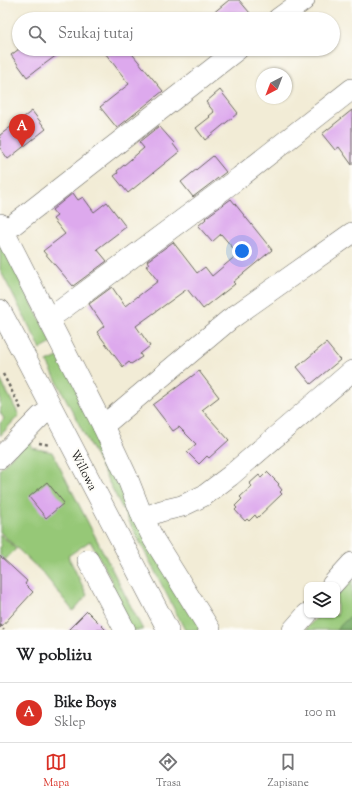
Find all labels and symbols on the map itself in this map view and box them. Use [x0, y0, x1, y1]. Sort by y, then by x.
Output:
north arrow [256, 68, 292, 104]
pin: A [9, 114, 35, 147]
your location [232, 241, 252, 261]
street label: Willowa [65, 447, 101, 494]

